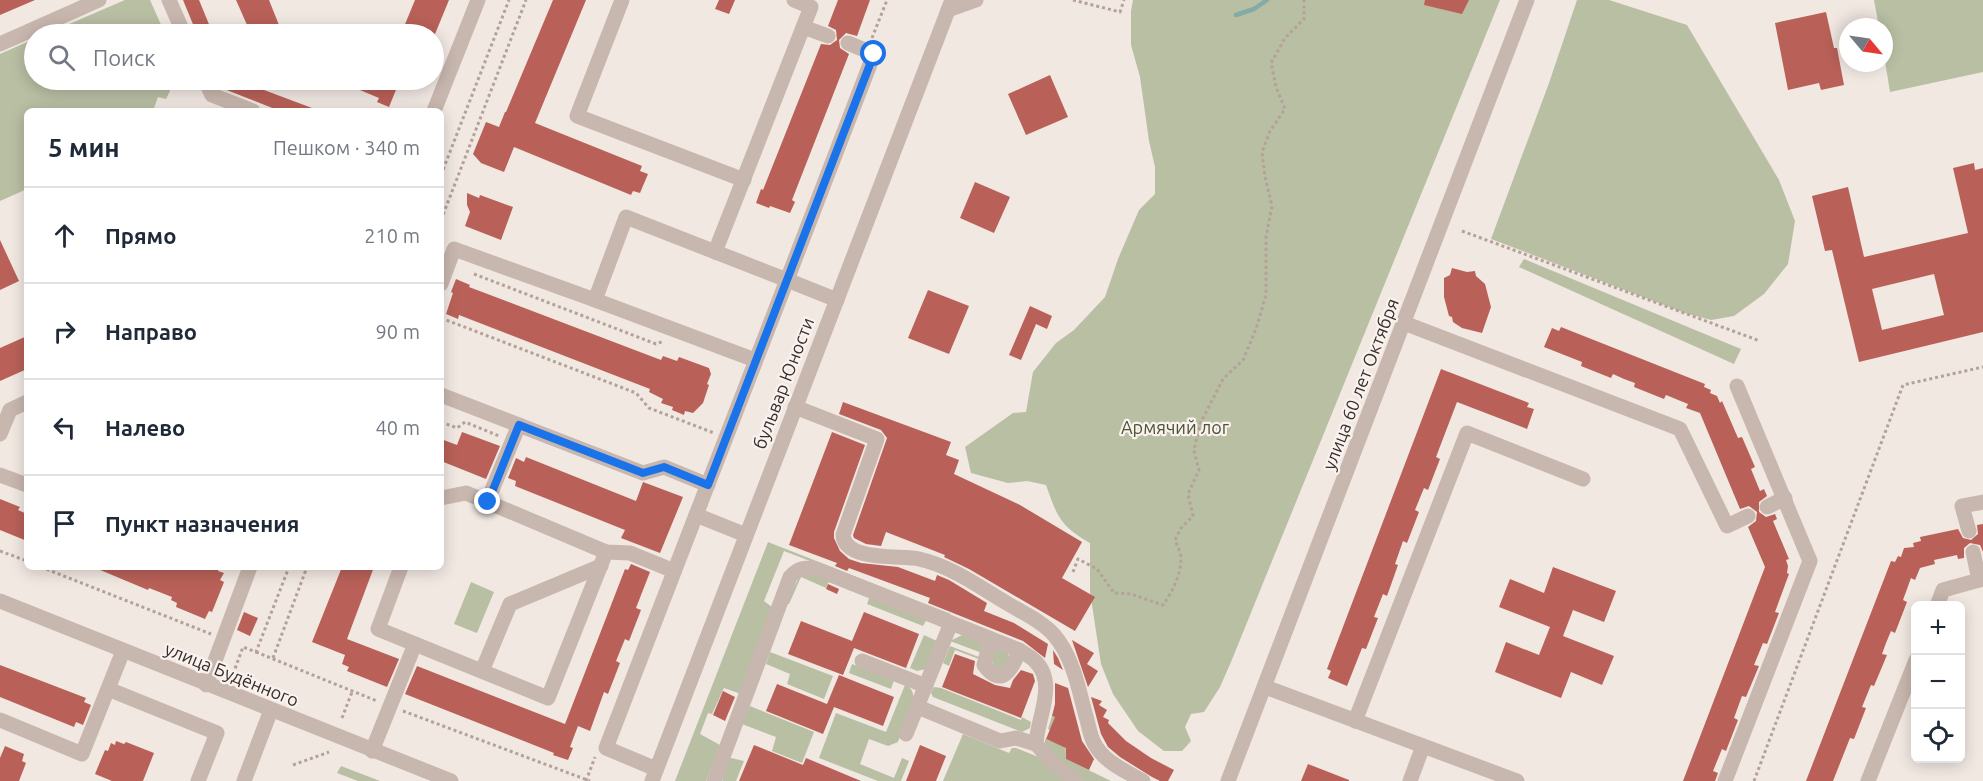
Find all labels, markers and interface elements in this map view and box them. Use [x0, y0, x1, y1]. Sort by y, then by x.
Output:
north arrow [1839, 18, 1893, 72]
search box [24, 24, 444, 90]
route start [860, 40, 886, 66]
icon: search [45, 41, 78, 74]
text: Поиск [93, 45, 156, 70]
text: 5 мин [48, 133, 120, 162]
text: Пешком · 340 m [273, 136, 420, 159]
icon: ahead [48, 219, 81, 252]
text: Прямо [105, 223, 176, 248]
text: 210 m [364, 224, 420, 247]
street label: улица 60 лет Октября [1318, 295, 1402, 473]
street label: бульвар Юности [749, 314, 817, 452]
icon: right [48, 315, 81, 348]
text: Направо [105, 319, 197, 344]
text: 90 m [376, 320, 420, 343]
icon: left [48, 411, 81, 444]
text: Налево [105, 415, 185, 440]
text: 40 m [376, 416, 420, 439]
park label: Армячий лог [1121, 417, 1229, 437]
route end [474, 488, 500, 514]
icon: arrive [48, 507, 81, 540]
text: Пункт назначения [105, 511, 299, 536]
map controls [1911, 601, 1965, 763]
button: + [1911, 601, 1965, 655]
street label: улица Будённого [162, 638, 302, 710]
button: − [1911, 655, 1965, 709]
button: locate [1911, 709, 1965, 763]

